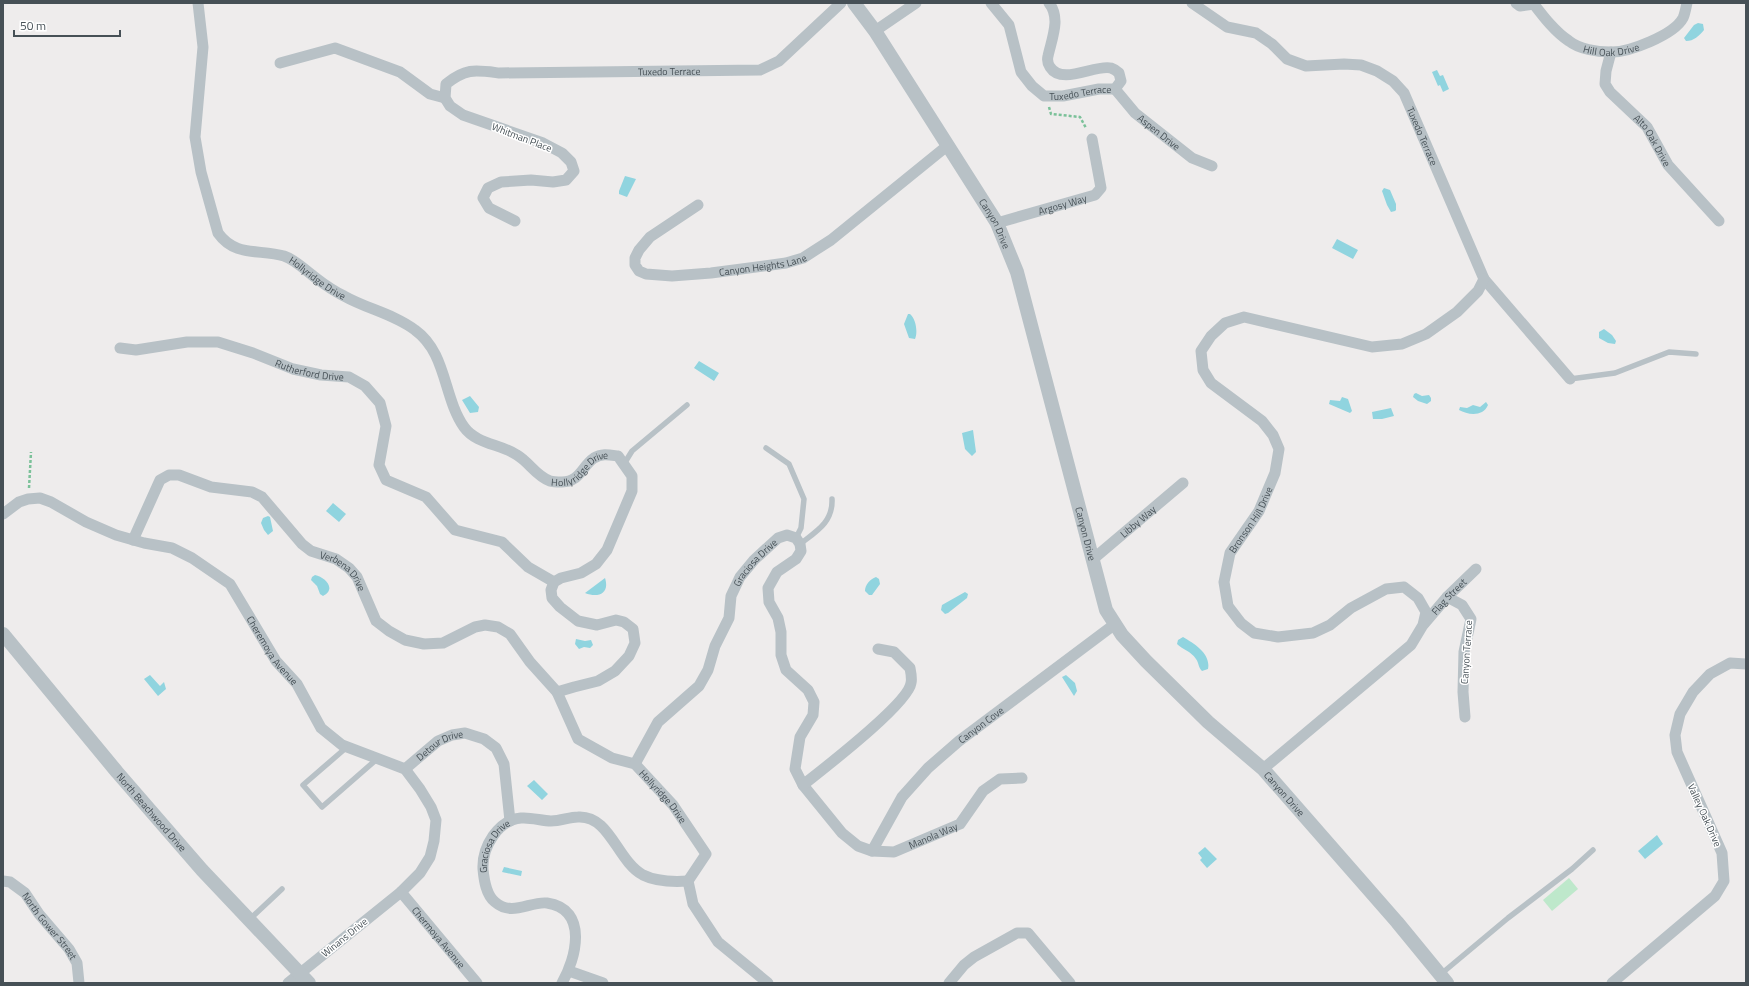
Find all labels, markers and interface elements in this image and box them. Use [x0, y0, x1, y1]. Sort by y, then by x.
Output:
scale bar [14, 12, 120, 38]
text: 50 m [20, 16, 46, 35]
street label: Hill Oak Drive [1581, 40, 1641, 60]
street label: Tuxedo Terrace [638, 64, 701, 79]
street label: Tuxedo Terrace [1049, 82, 1111, 104]
street label: Tuxedo Terrace [1403, 104, 1441, 168]
street label: Aspen Drive [1134, 111, 1183, 154]
street label: Alto Oak Drive [1630, 111, 1674, 169]
street label: Whitman Place [489, 119, 554, 156]
street label: Argosy Way [1036, 191, 1089, 219]
street label: Canyon Drive [975, 195, 1014, 251]
street label: Canyon Heights Lane [718, 250, 810, 280]
street label: Hollyridge Drive [286, 253, 348, 304]
street label: Rutherford Drive [273, 356, 344, 385]
street label: Hollyridge Drive [551, 448, 608, 490]
street label: Bronson Hill Drive [1225, 484, 1276, 556]
street label: Libby Way [1117, 502, 1160, 541]
street label: Canyon Drive [1071, 505, 1100, 562]
street label: Graciosa Drive [730, 535, 781, 589]
street label: Verbena Drive [318, 547, 369, 593]
street label: Flag Street [1428, 575, 1470, 618]
street label: Cheremoya Avenue [243, 613, 301, 688]
street label: Canyon Terrace [1457, 620, 1476, 684]
street label: Canyon Cove [955, 703, 1007, 747]
street label: Detour Drive [413, 726, 464, 764]
street label: Hollyridge Drive [636, 766, 690, 826]
street label: Canyon Drive [1260, 768, 1308, 820]
street label: North Beachwood Drive [113, 770, 190, 855]
street label: Valley Oak Drive [1684, 781, 1725, 849]
street label: Graciosa Drive [476, 816, 513, 873]
street label: Manola Way [906, 819, 960, 853]
street label: North Gower Street [18, 889, 81, 963]
street label: Chermoya Avenue [408, 904, 469, 972]
street label: Winans Drive [318, 914, 371, 961]

